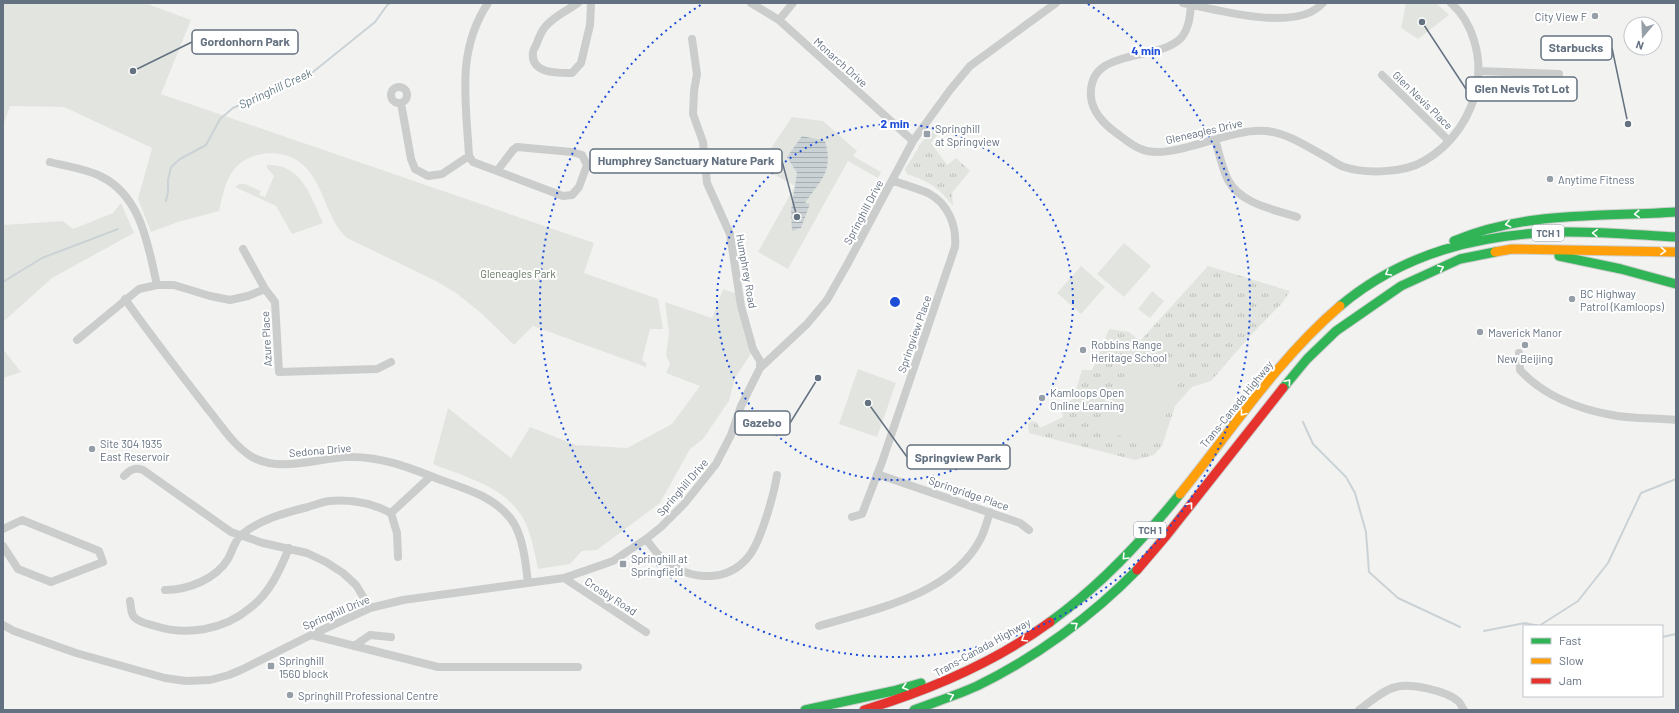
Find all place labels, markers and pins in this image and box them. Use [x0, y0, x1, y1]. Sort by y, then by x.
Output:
place label: City View F [1535, 10, 1587, 23]
marker: City View F [1590, 11, 1600, 21]
callout: Gordonhorn Park [192, 30, 298, 54]
callout: Starbucks [1541, 36, 1612, 60]
callout: Glen Nevis Tot Lot [1466, 77, 1577, 101]
place label: Springhill at Springview [935, 122, 1000, 148]
marker: Springhill at Springview [922, 129, 932, 139]
callout: Humphrey Sanctuary Nature Park [590, 149, 782, 173]
place label: Anytime Fitness [1558, 173, 1635, 186]
marker: Anytime Fitness [1545, 174, 1555, 184]
place label: BC Highway Patrol (Kamloops) [1580, 287, 1664, 313]
marker: BC Highway Patrol (Kamloops) [1567, 294, 1577, 304]
centre of rings [888, 295, 902, 309]
place label: Maverick Manor [1488, 326, 1562, 339]
marker: Maverick Manor [1475, 327, 1485, 337]
place label: Robbins Range Heritage School [1091, 338, 1167, 364]
marker: New Beijing [1520, 340, 1530, 350]
marker: Robbins Range Heritage School [1078, 345, 1088, 355]
place label: New Beijing [1497, 352, 1553, 365]
place label: Kamloops Open Online Learning [1050, 386, 1124, 412]
marker: Kamloops Open Online Learning [1037, 393, 1047, 403]
callout: Gazebo [735, 411, 790, 435]
place label: Site 304 1935 East Reservoir [100, 437, 170, 463]
marker: Site 304 1935 East Reservoir [87, 444, 97, 454]
callout: Springview Park [907, 445, 1010, 469]
place label: Springhill at Springfield [631, 552, 688, 578]
marker: Springhill at Springfield [618, 559, 628, 569]
place label: Springhill 1560 block [279, 654, 329, 680]
marker: Springhill 1560 block [266, 661, 276, 671]
place label: Springhill Professional Centre [298, 689, 439, 702]
marker: Springhill Professional Centre [285, 690, 295, 700]

